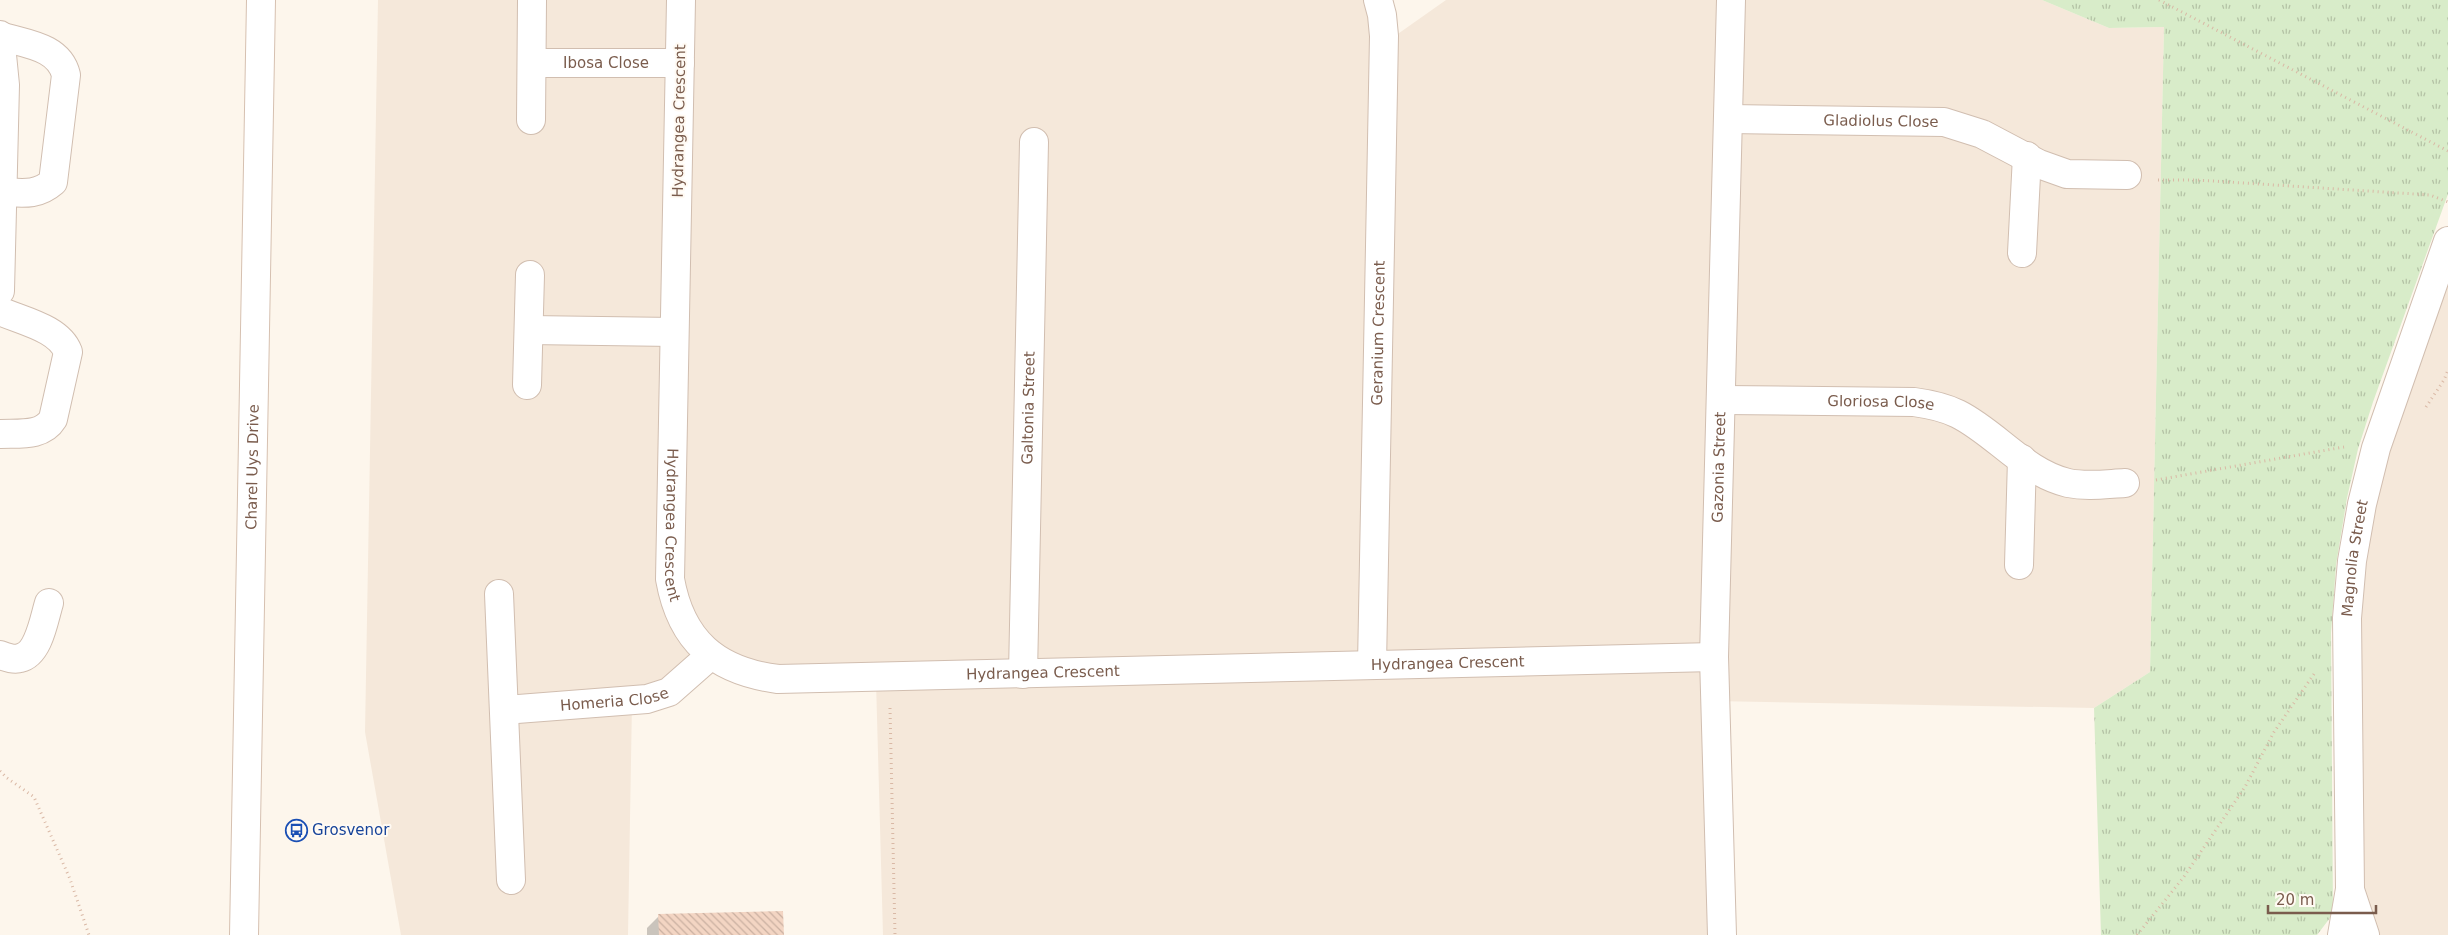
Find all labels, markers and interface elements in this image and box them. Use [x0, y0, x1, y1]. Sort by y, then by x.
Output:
street label: Hydrangea Crescent [669, 44, 689, 198]
street label: Ibosa Close [563, 54, 649, 72]
street label: Gladiolus Close [1823, 111, 1939, 131]
street label: Geranium Crescent [1368, 260, 1389, 406]
street label: Galtonia Street [1018, 351, 1039, 465]
street label: Gloriosa Close [1827, 392, 1936, 414]
street label: Charel Uys Drive [242, 404, 263, 530]
street label: Gazonia Street [1708, 411, 1729, 523]
street label: Hydrangea Crescent [661, 448, 684, 604]
street label: Magnolia Street [2338, 497, 2372, 618]
street label: Hydrangea Crescent [1371, 652, 1525, 674]
street label: Hydrangea Crescent [966, 662, 1120, 684]
street label: Homeria Close [559, 684, 671, 715]
bus stop icon: Grosvenor [284, 818, 308, 842]
place label: Grosvenor [312, 821, 390, 839]
scale bar [2268, 882, 2376, 914]
text: 20 m [2276, 891, 2314, 909]

